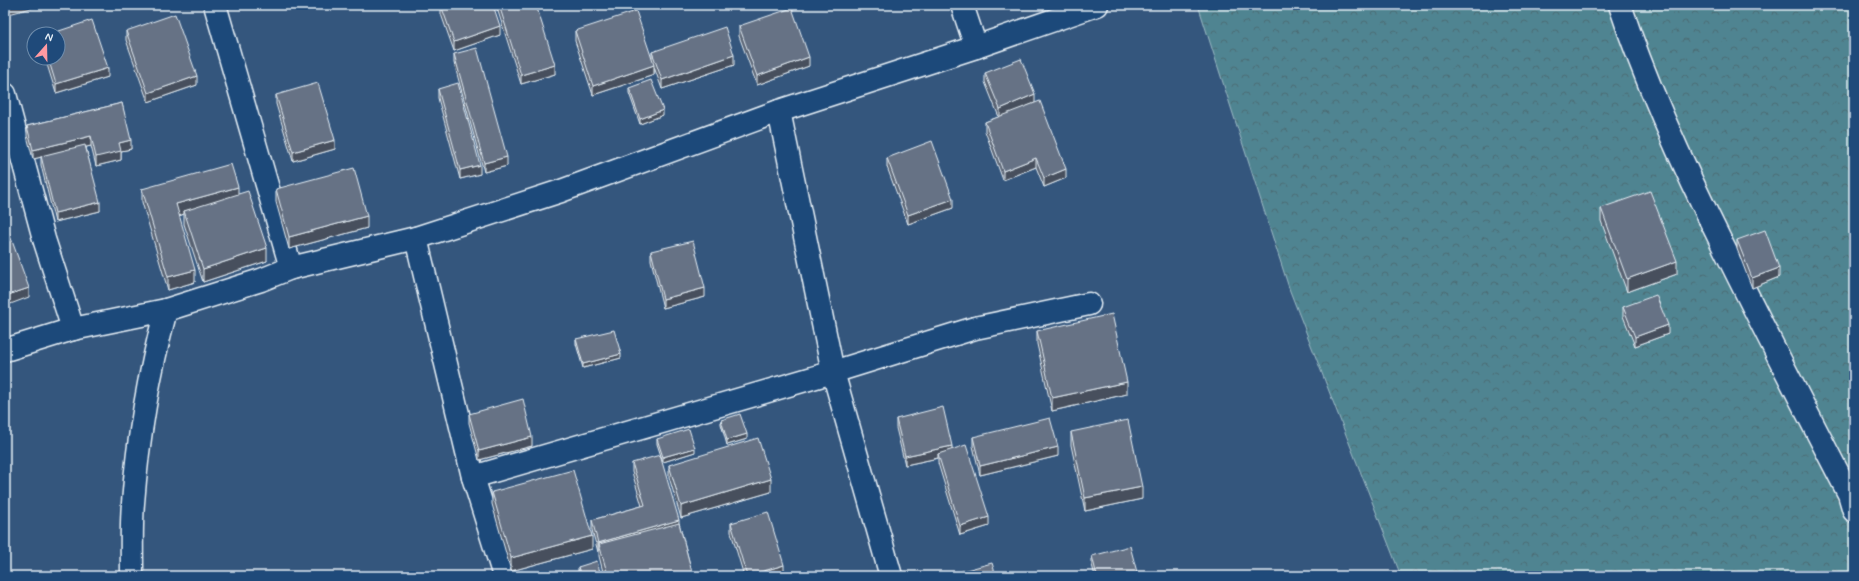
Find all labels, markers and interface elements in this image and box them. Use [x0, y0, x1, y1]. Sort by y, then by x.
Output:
north arrow [26, 26, 66, 66]
text: N [43, 30, 55, 45]

